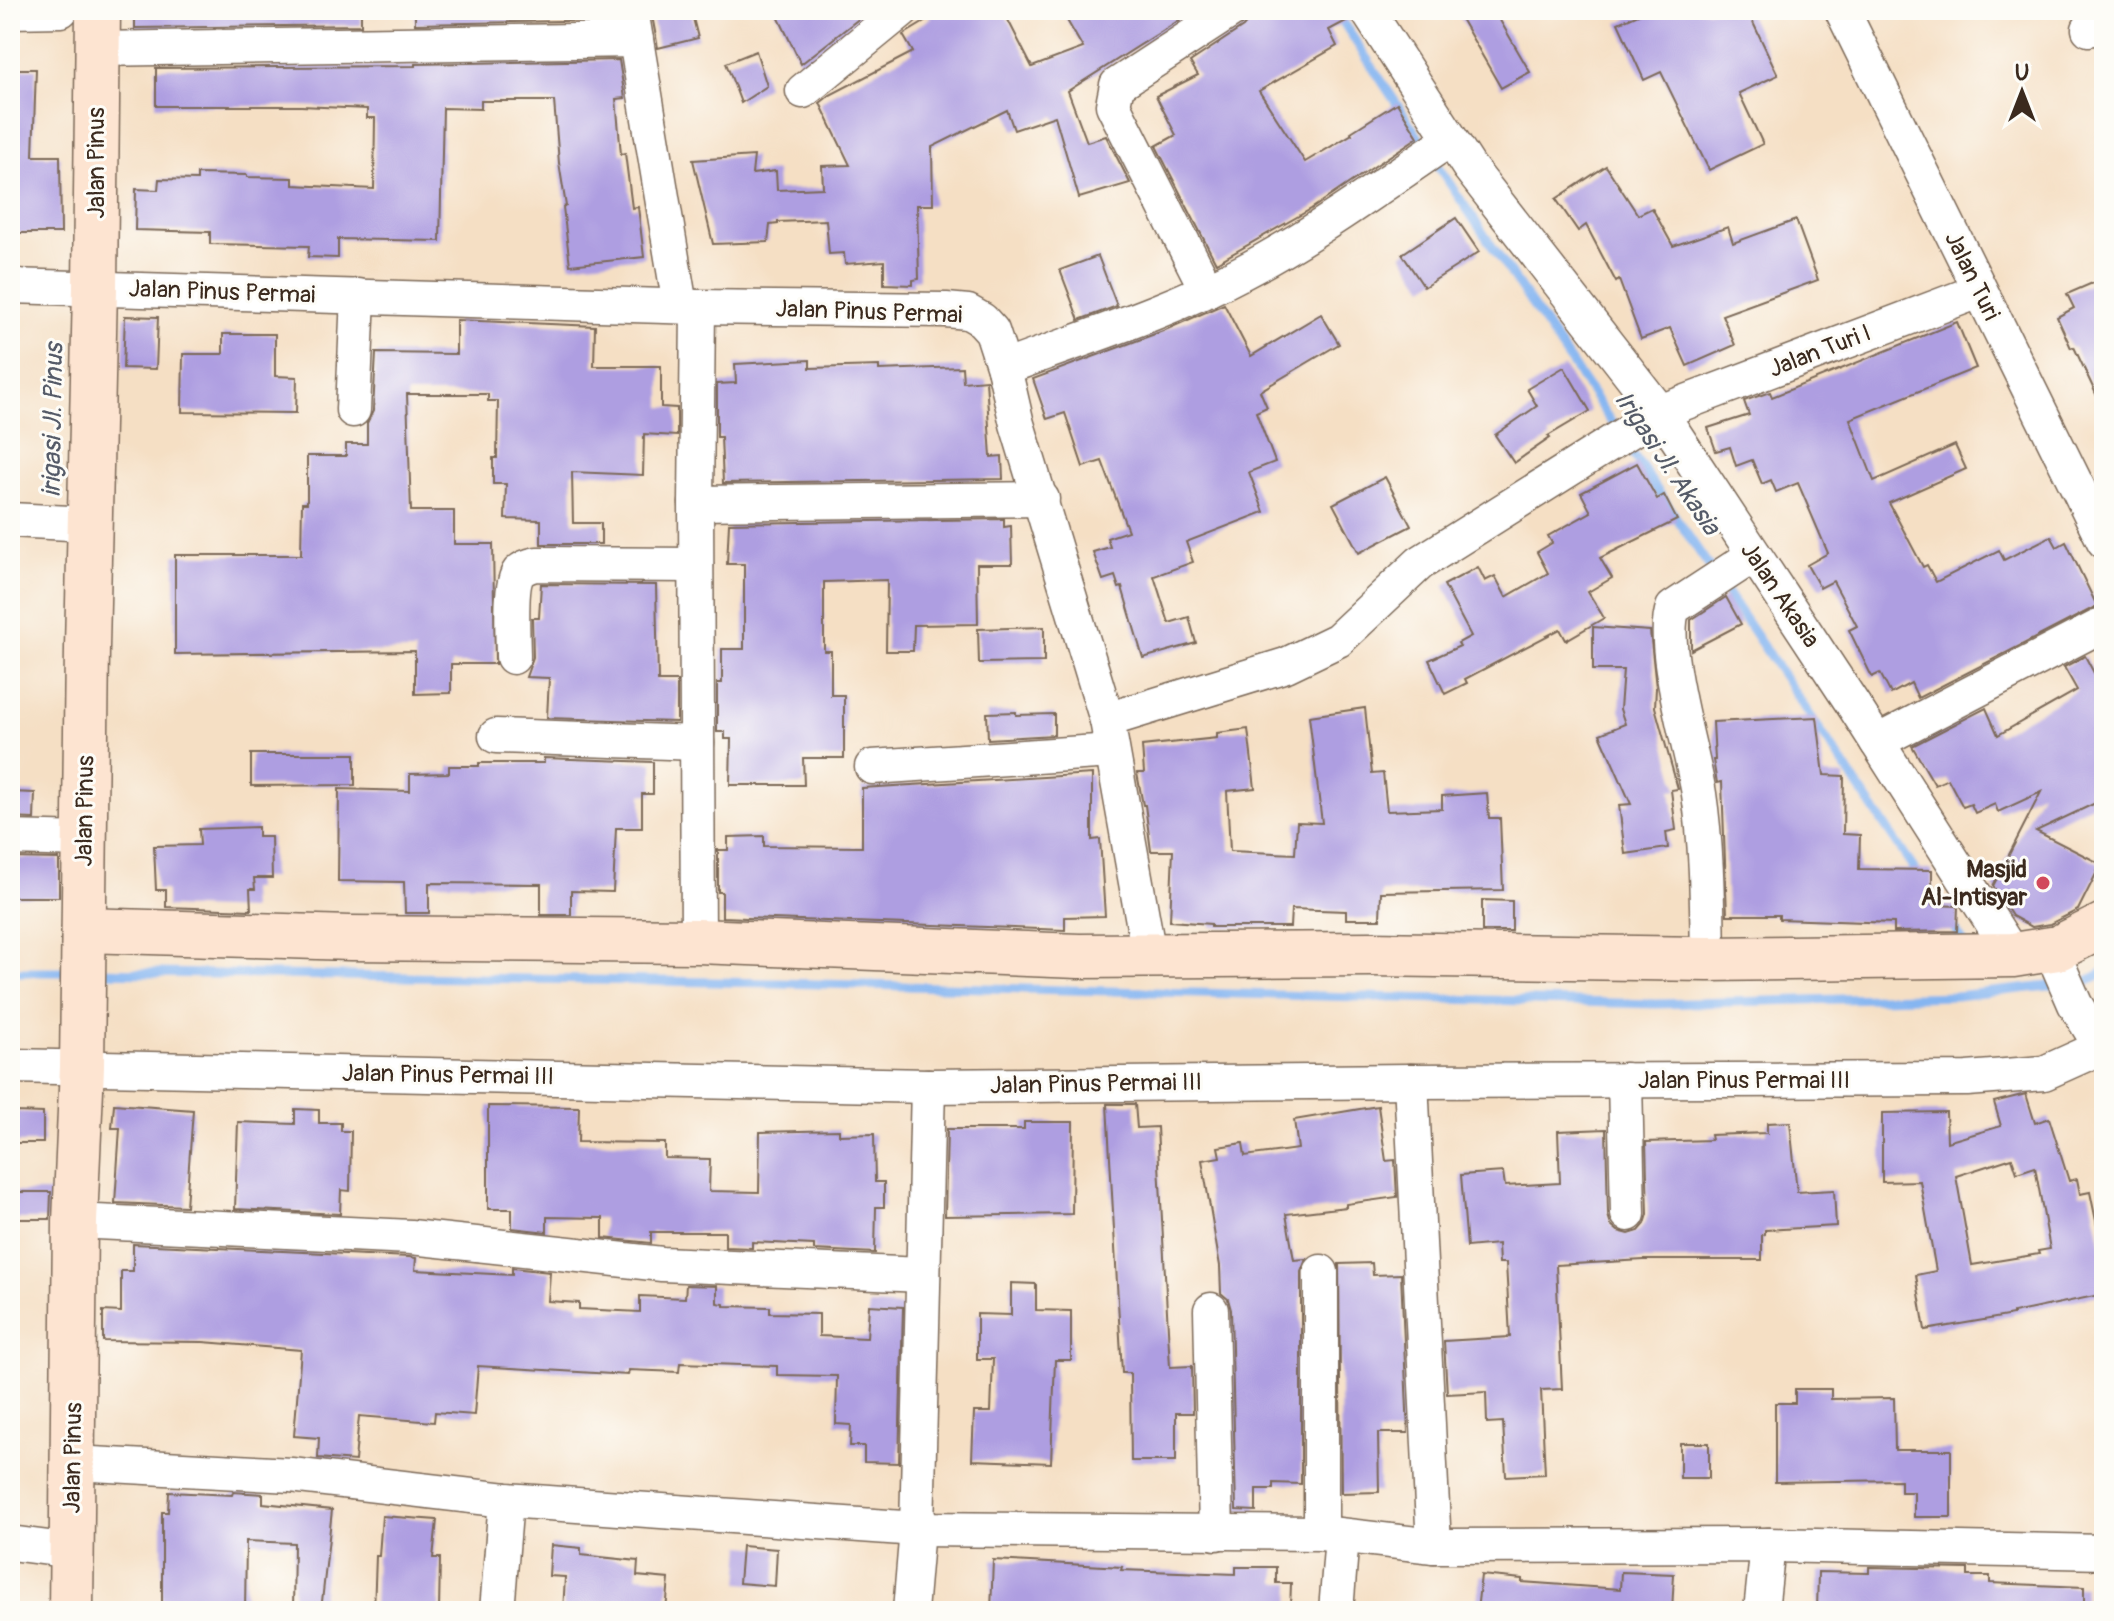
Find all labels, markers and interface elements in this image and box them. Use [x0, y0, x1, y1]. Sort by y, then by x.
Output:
north arrow [1982, 52, 2062, 132]
text: U [2015, 59, 2029, 87]
street label: Jalan Pinus [82, 107, 111, 219]
street label: Jalan Turi [1938, 227, 2006, 325]
street label: Jalan Pinus Permai [128, 274, 316, 310]
street label: Jalan Pinus Permai [775, 294, 963, 330]
street label: Jalan Turi I [1765, 318, 1875, 384]
water label: irigasi Jl. Pinus [36, 340, 70, 497]
water label: Irigasi Jl. Akasia [1607, 385, 1728, 543]
street label: Jalan Akasia [1734, 537, 1826, 653]
street label: Jalan Pinus [70, 755, 100, 867]
place label: Masjid Al-Intisyar [1921, 855, 2027, 912]
marker: Masjid Al-Intisyar [2034, 874, 2052, 892]
street label: Jalan Pinus Permai III [342, 1059, 554, 1091]
street label: Jalan Pinus Permai III [1638, 1066, 1850, 1095]
street label: Jalan Pinus Permai III [990, 1068, 1202, 1100]
street label: Jalan Pinus [58, 1402, 88, 1514]

